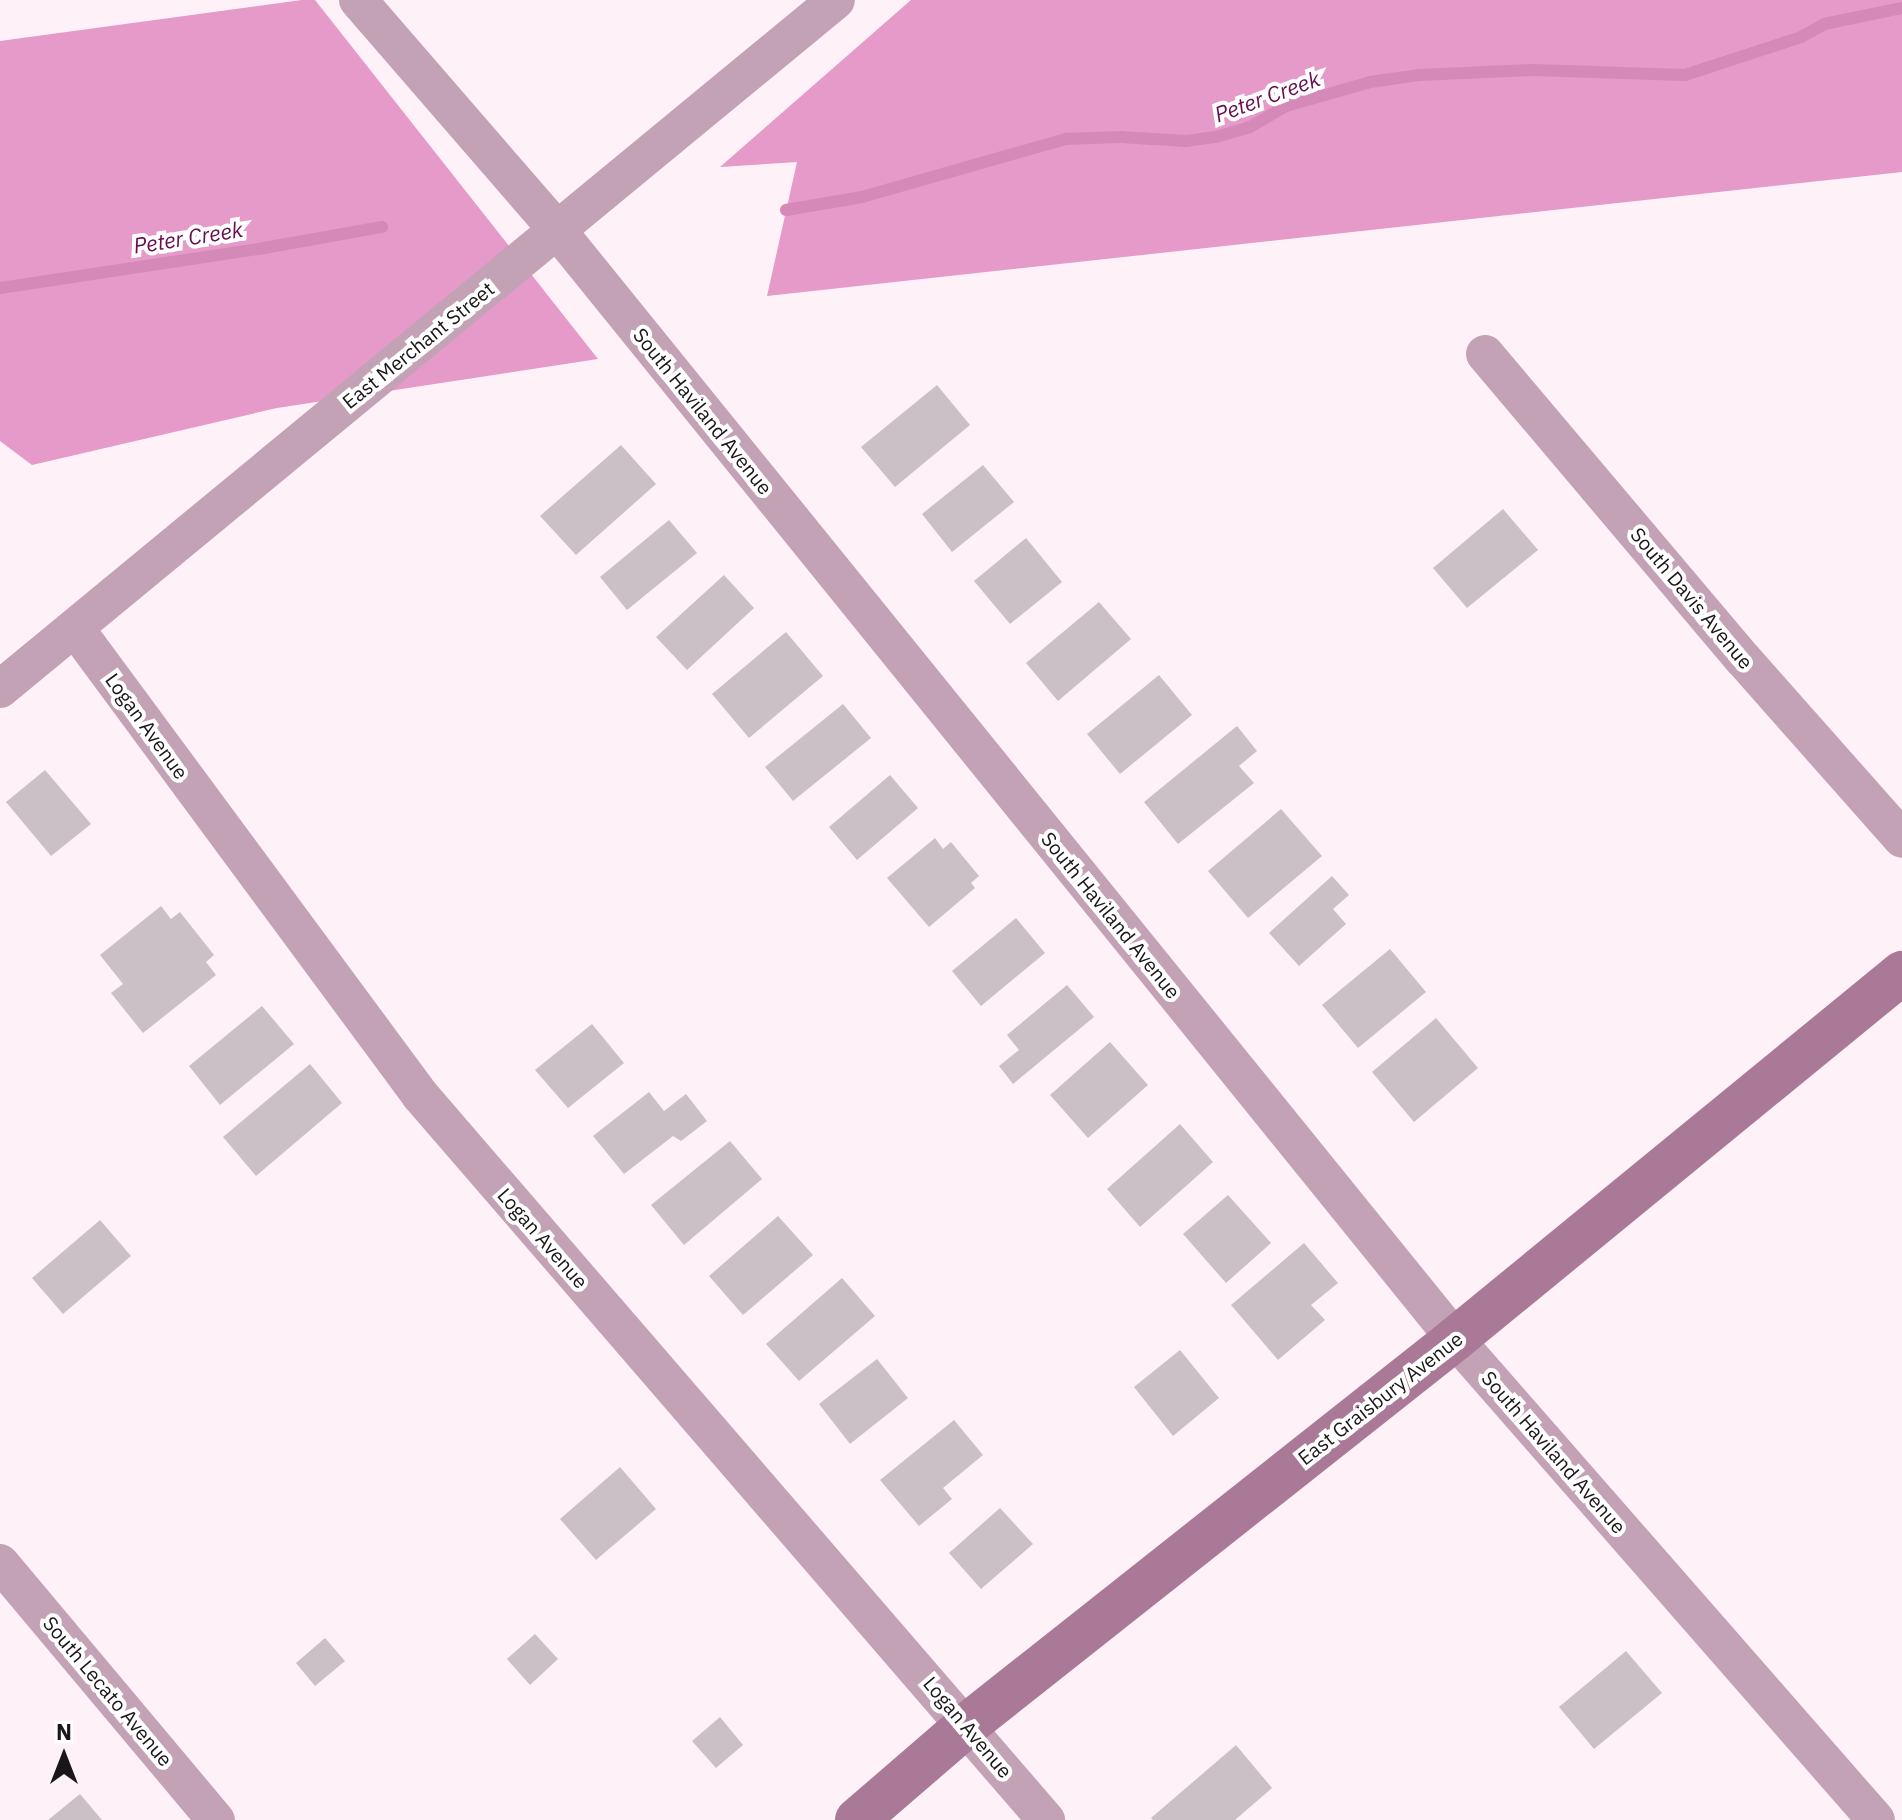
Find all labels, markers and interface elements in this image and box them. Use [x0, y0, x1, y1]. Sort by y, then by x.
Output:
water label: Peter Creek [1211, 65, 1323, 127]
water label: Peter Creek [131, 215, 245, 259]
street label: East Merchant Street [337, 276, 499, 414]
street label: South Haviland Avenue [628, 323, 778, 499]
street label: South Davis Avenue [1626, 522, 1758, 674]
street label: Logan Avenue [101, 668, 193, 784]
street label: South Haviland Avenue [1036, 827, 1186, 1003]
street label: Logan Avenue [493, 1183, 593, 1293]
street label: East Graisbury Avenue [1293, 1326, 1467, 1470]
street label: South Haviland Avenue [1477, 1366, 1631, 1538]
street label: South Lecato Avenue [38, 1611, 178, 1771]
street label: Logan Avenue [919, 1671, 1017, 1783]
north arrow [24, 1716, 104, 1796]
text: N [56, 1717, 72, 1746]

